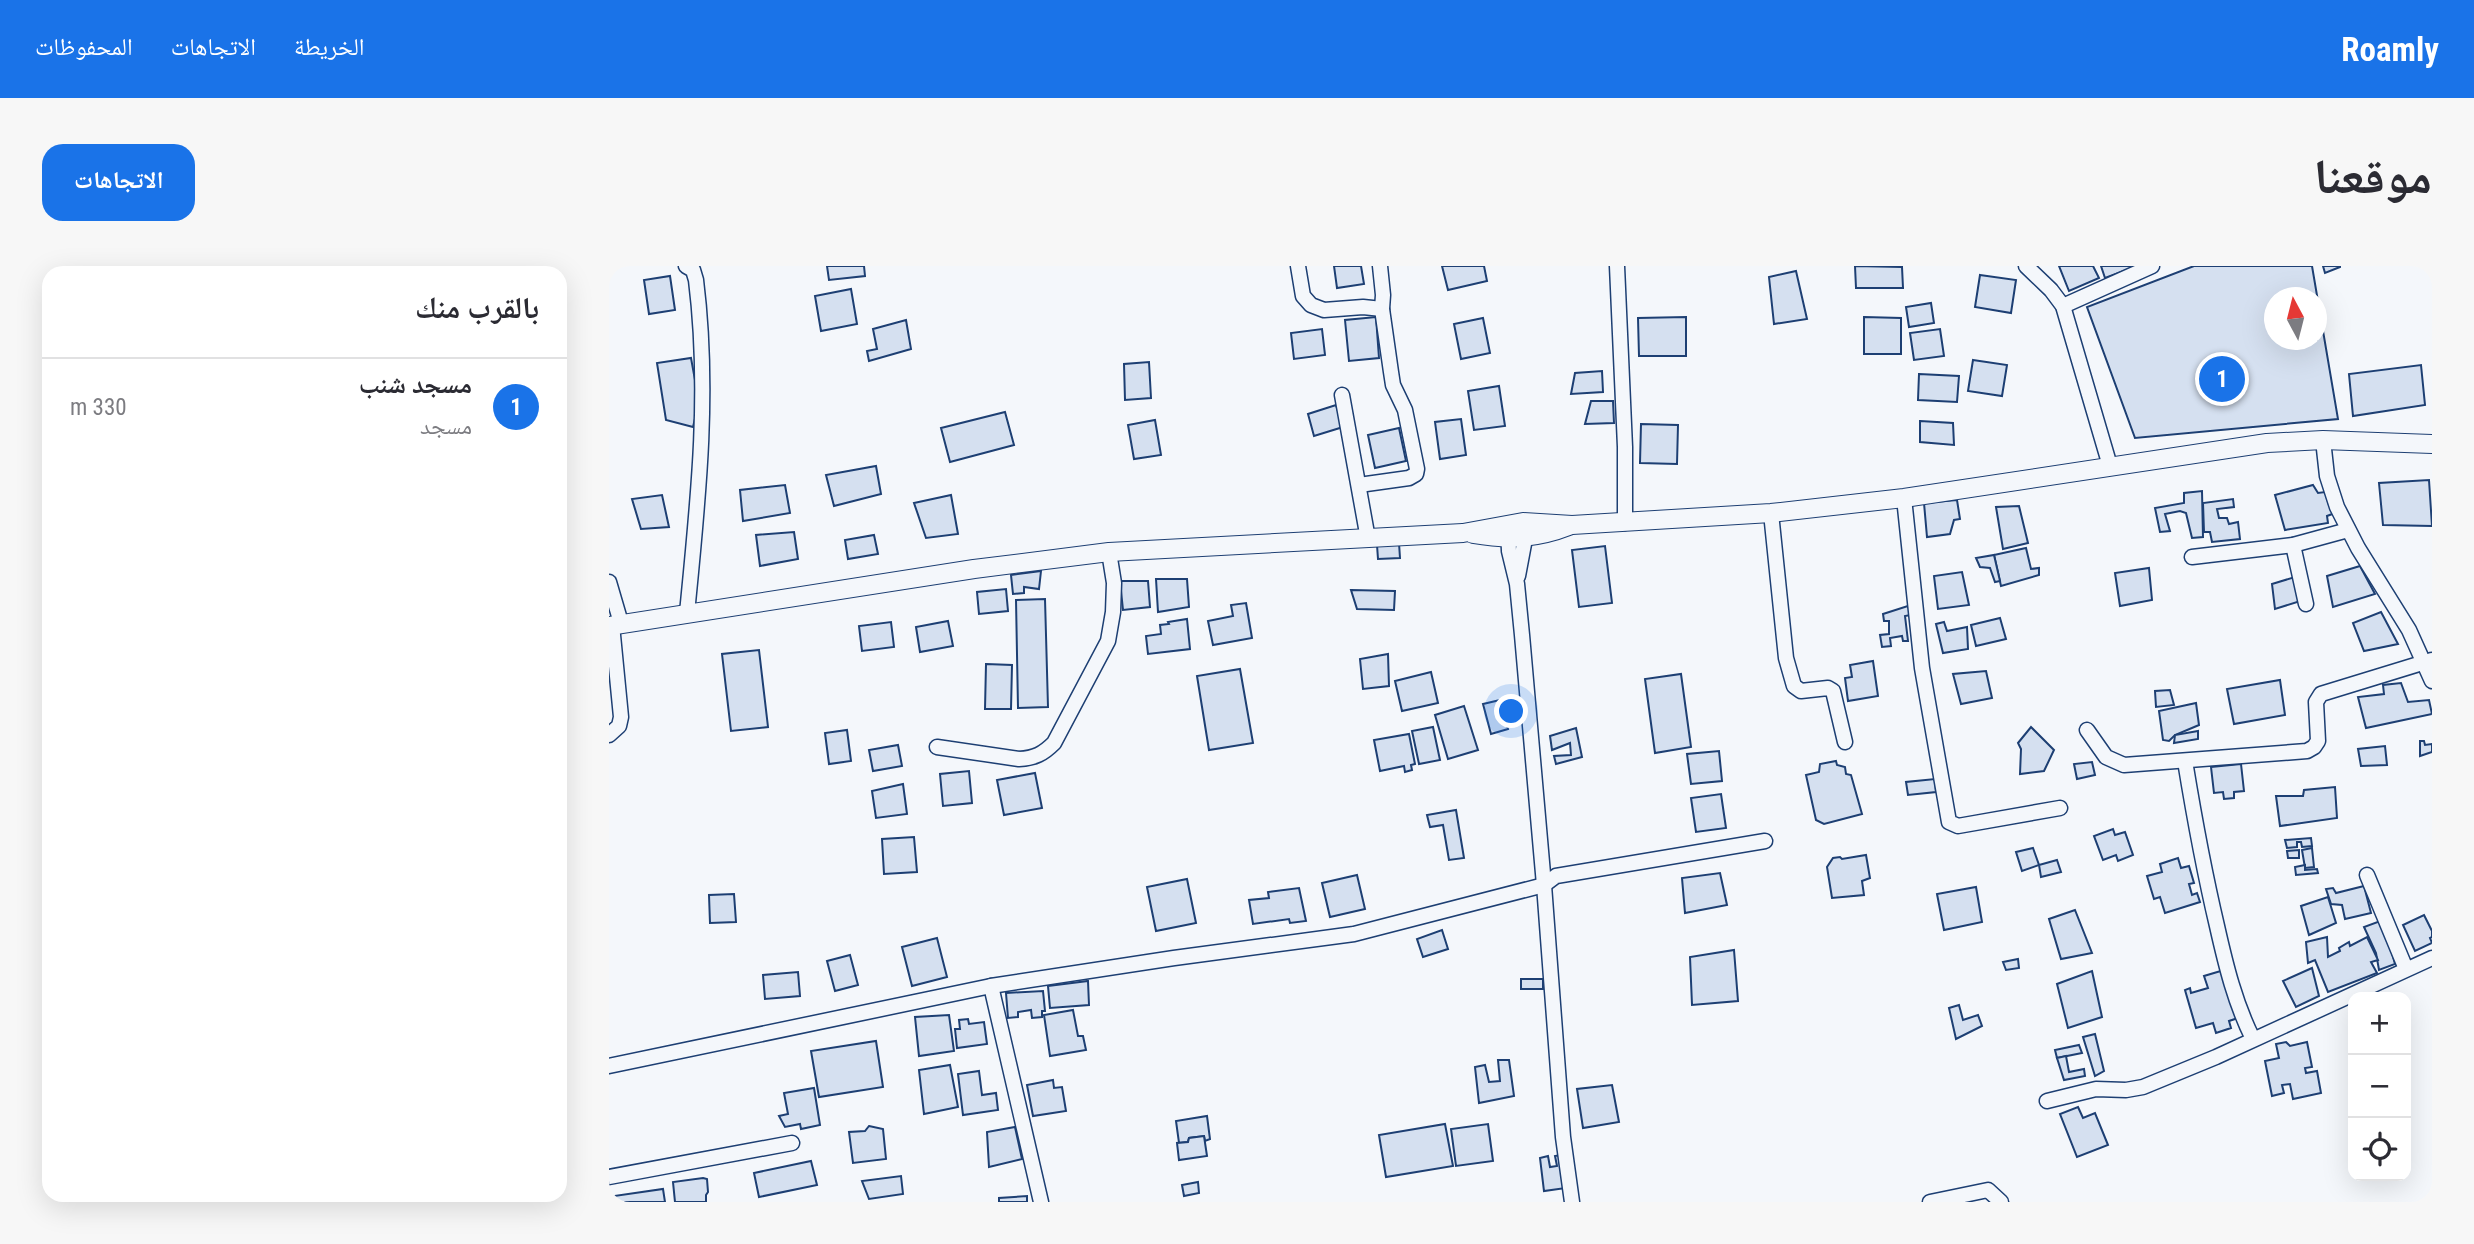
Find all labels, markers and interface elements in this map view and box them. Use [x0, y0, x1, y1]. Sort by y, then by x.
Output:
text: Roamly [2341, 30, 2439, 69]
text: المحفوظات [35, 33, 133, 61]
text: الاتجاهات [171, 33, 256, 61]
text: الخريطة [294, 33, 365, 61]
button: الاتجاهات [42, 144, 195, 221]
text: موقعنا [2314, 148, 2432, 205]
north arrow [2264, 287, 2327, 350]
text: بالقرب منك [415, 290, 539, 325]
pin: 1 [2199, 353, 2245, 405]
text: مسجد شنب [359, 369, 472, 399]
text: 330 m [70, 394, 127, 421]
text: 1 [510, 394, 522, 421]
text: مسجد [420, 413, 472, 440]
your location [1494, 694, 1528, 728]
map controls [2348, 992, 2411, 1181]
button: + [2348, 992, 2411, 1055]
button: − [2348, 1055, 2411, 1118]
button: locate [2348, 1118, 2411, 1181]

